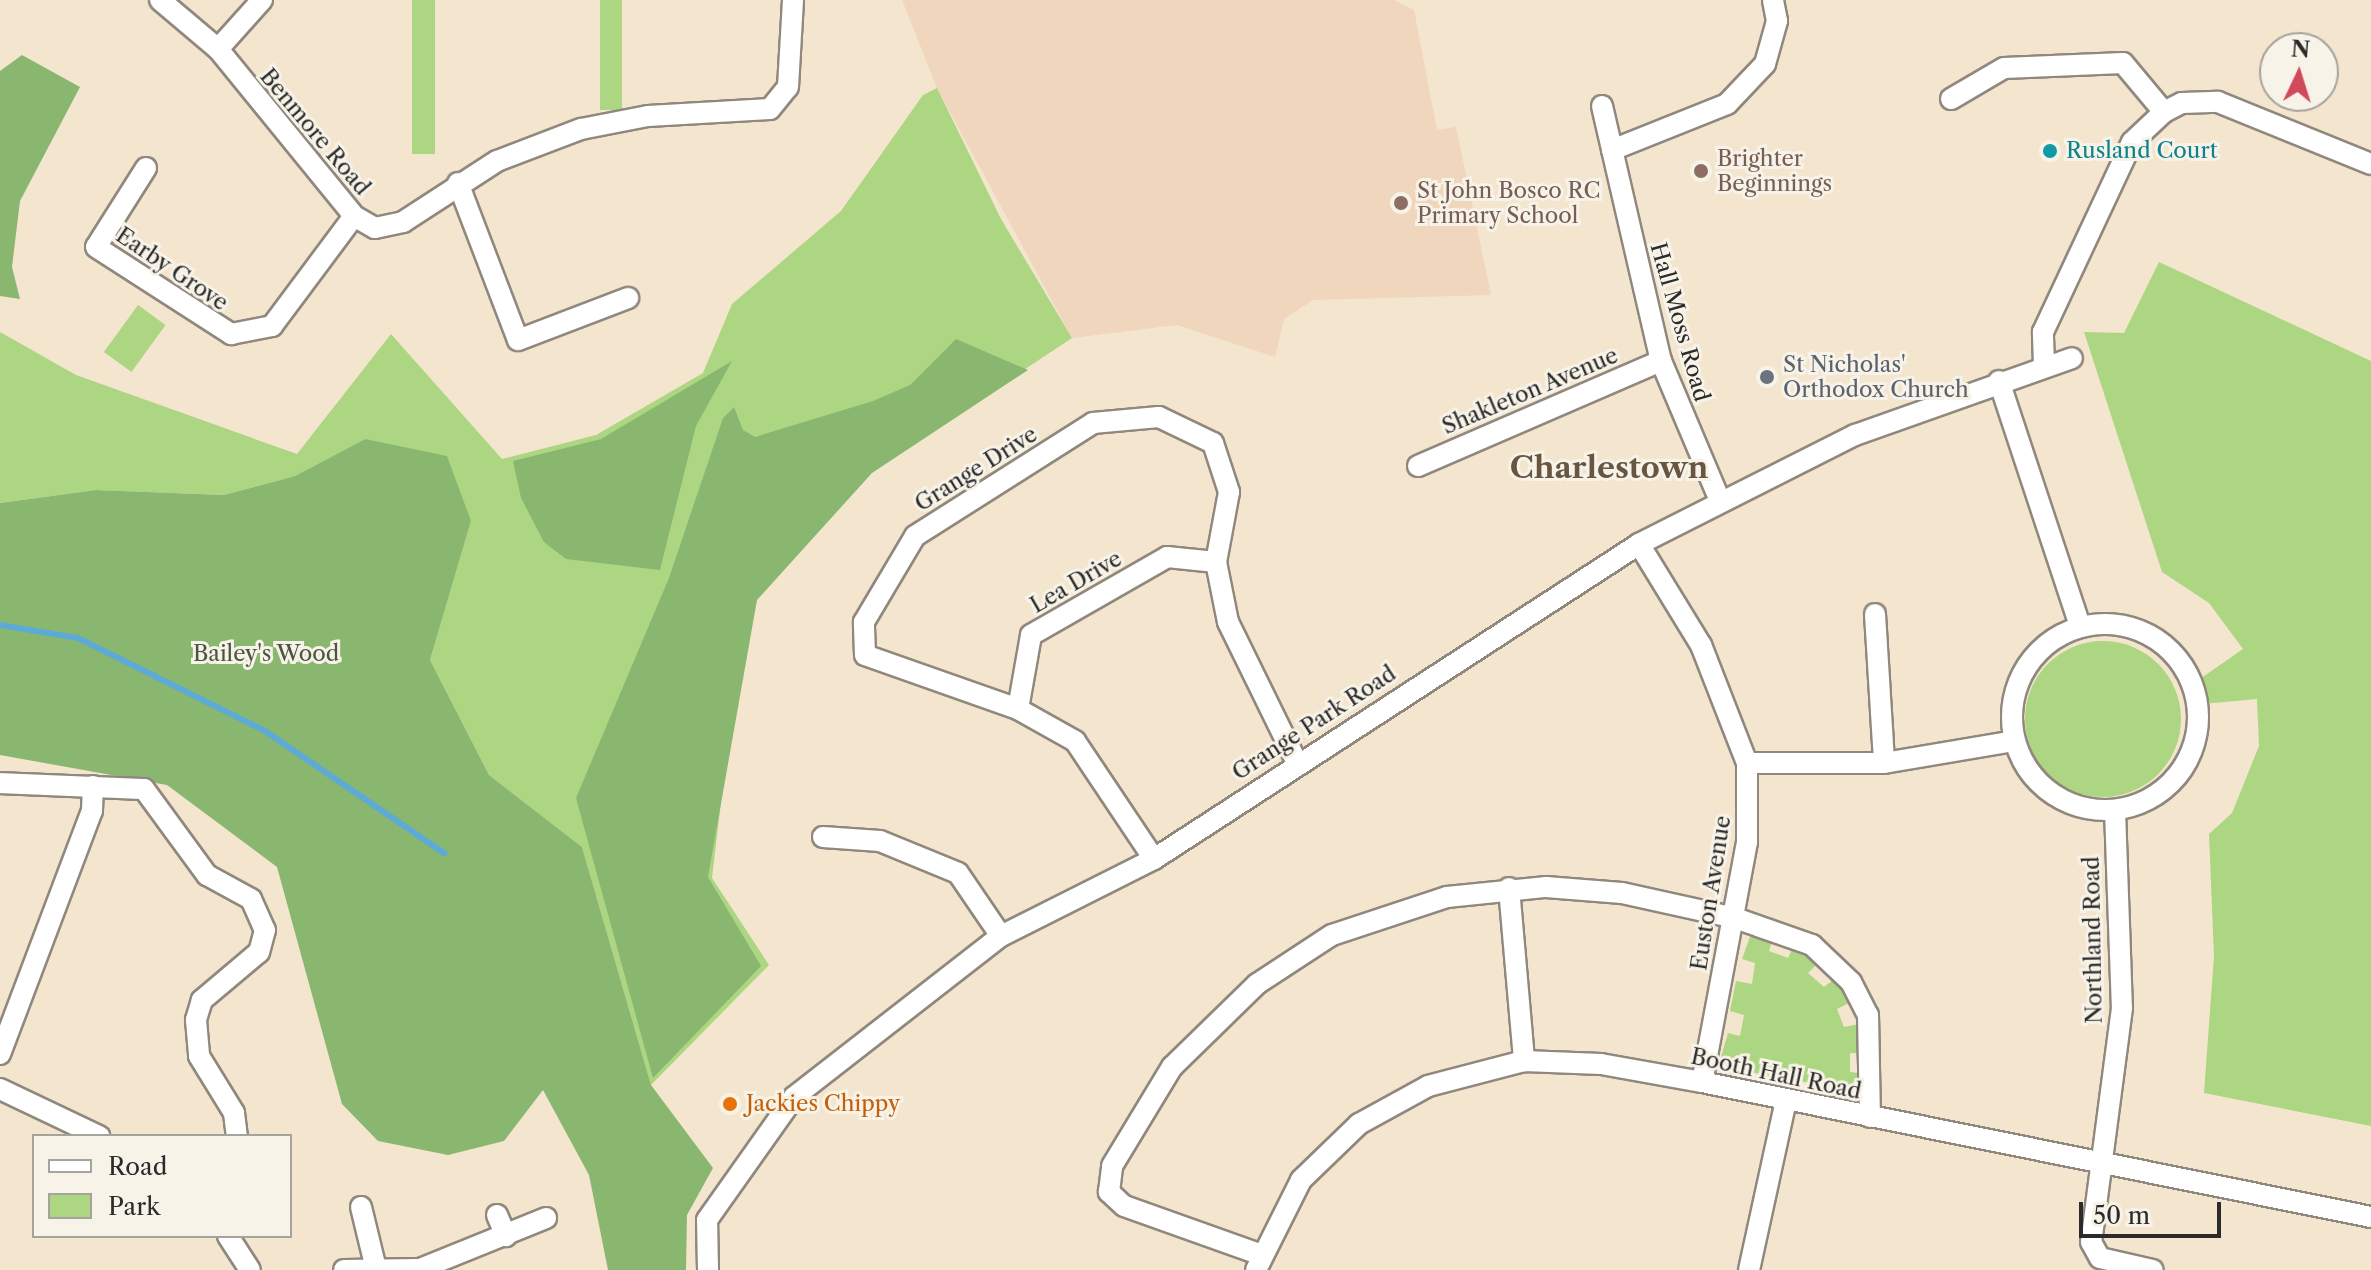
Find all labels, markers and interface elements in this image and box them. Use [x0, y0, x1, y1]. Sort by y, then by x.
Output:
north arrow [2259, 32, 2339, 112]
text: N [2290, 35, 2311, 64]
street label: Benmore Road [254, 63, 376, 201]
place label: Rusland Court [2066, 138, 2217, 164]
marker: Rusland Court [2041, 142, 2059, 160]
place label: Brighter Beginnings [1717, 145, 1832, 196]
marker: Brighter Beginnings [1692, 162, 1710, 180]
place label: St John Bosco RC Primary School [1417, 177, 1600, 228]
marker: St John Bosco RC Primary School [1392, 194, 1410, 212]
street label: Earby Grove [111, 222, 233, 316]
street label: Hall Moss Road [1645, 240, 1715, 404]
street label: Shakleton Avenue [1438, 342, 1622, 440]
place label: St Nicholas' Orthodox Church [1783, 351, 1969, 402]
marker: St Nicholas' Orthodox Church [1758, 368, 1776, 386]
street label: Grange Drive [910, 421, 1042, 517]
district label: Charlestown [1510, 450, 1708, 486]
street label: Lea Drive [1026, 545, 1126, 619]
park label: Bailey's Wood [193, 641, 339, 667]
street label: Grange Park Road [1227, 660, 1401, 786]
street label: Euston Avenue [1686, 813, 1736, 973]
street label: Northland Road [2078, 856, 2108, 1024]
street label: Booth Hall Road [1688, 1043, 1864, 1105]
place label: Jackies Chippy [746, 1091, 900, 1117]
marker: Jackies Chippy [721, 1095, 739, 1113]
legend [32, 1134, 292, 1238]
text: Road [108, 1152, 167, 1181]
scale bar [2083, 1186, 2225, 1236]
text: Park [108, 1192, 160, 1221]
text: 50 m [2093, 1201, 2150, 1230]

